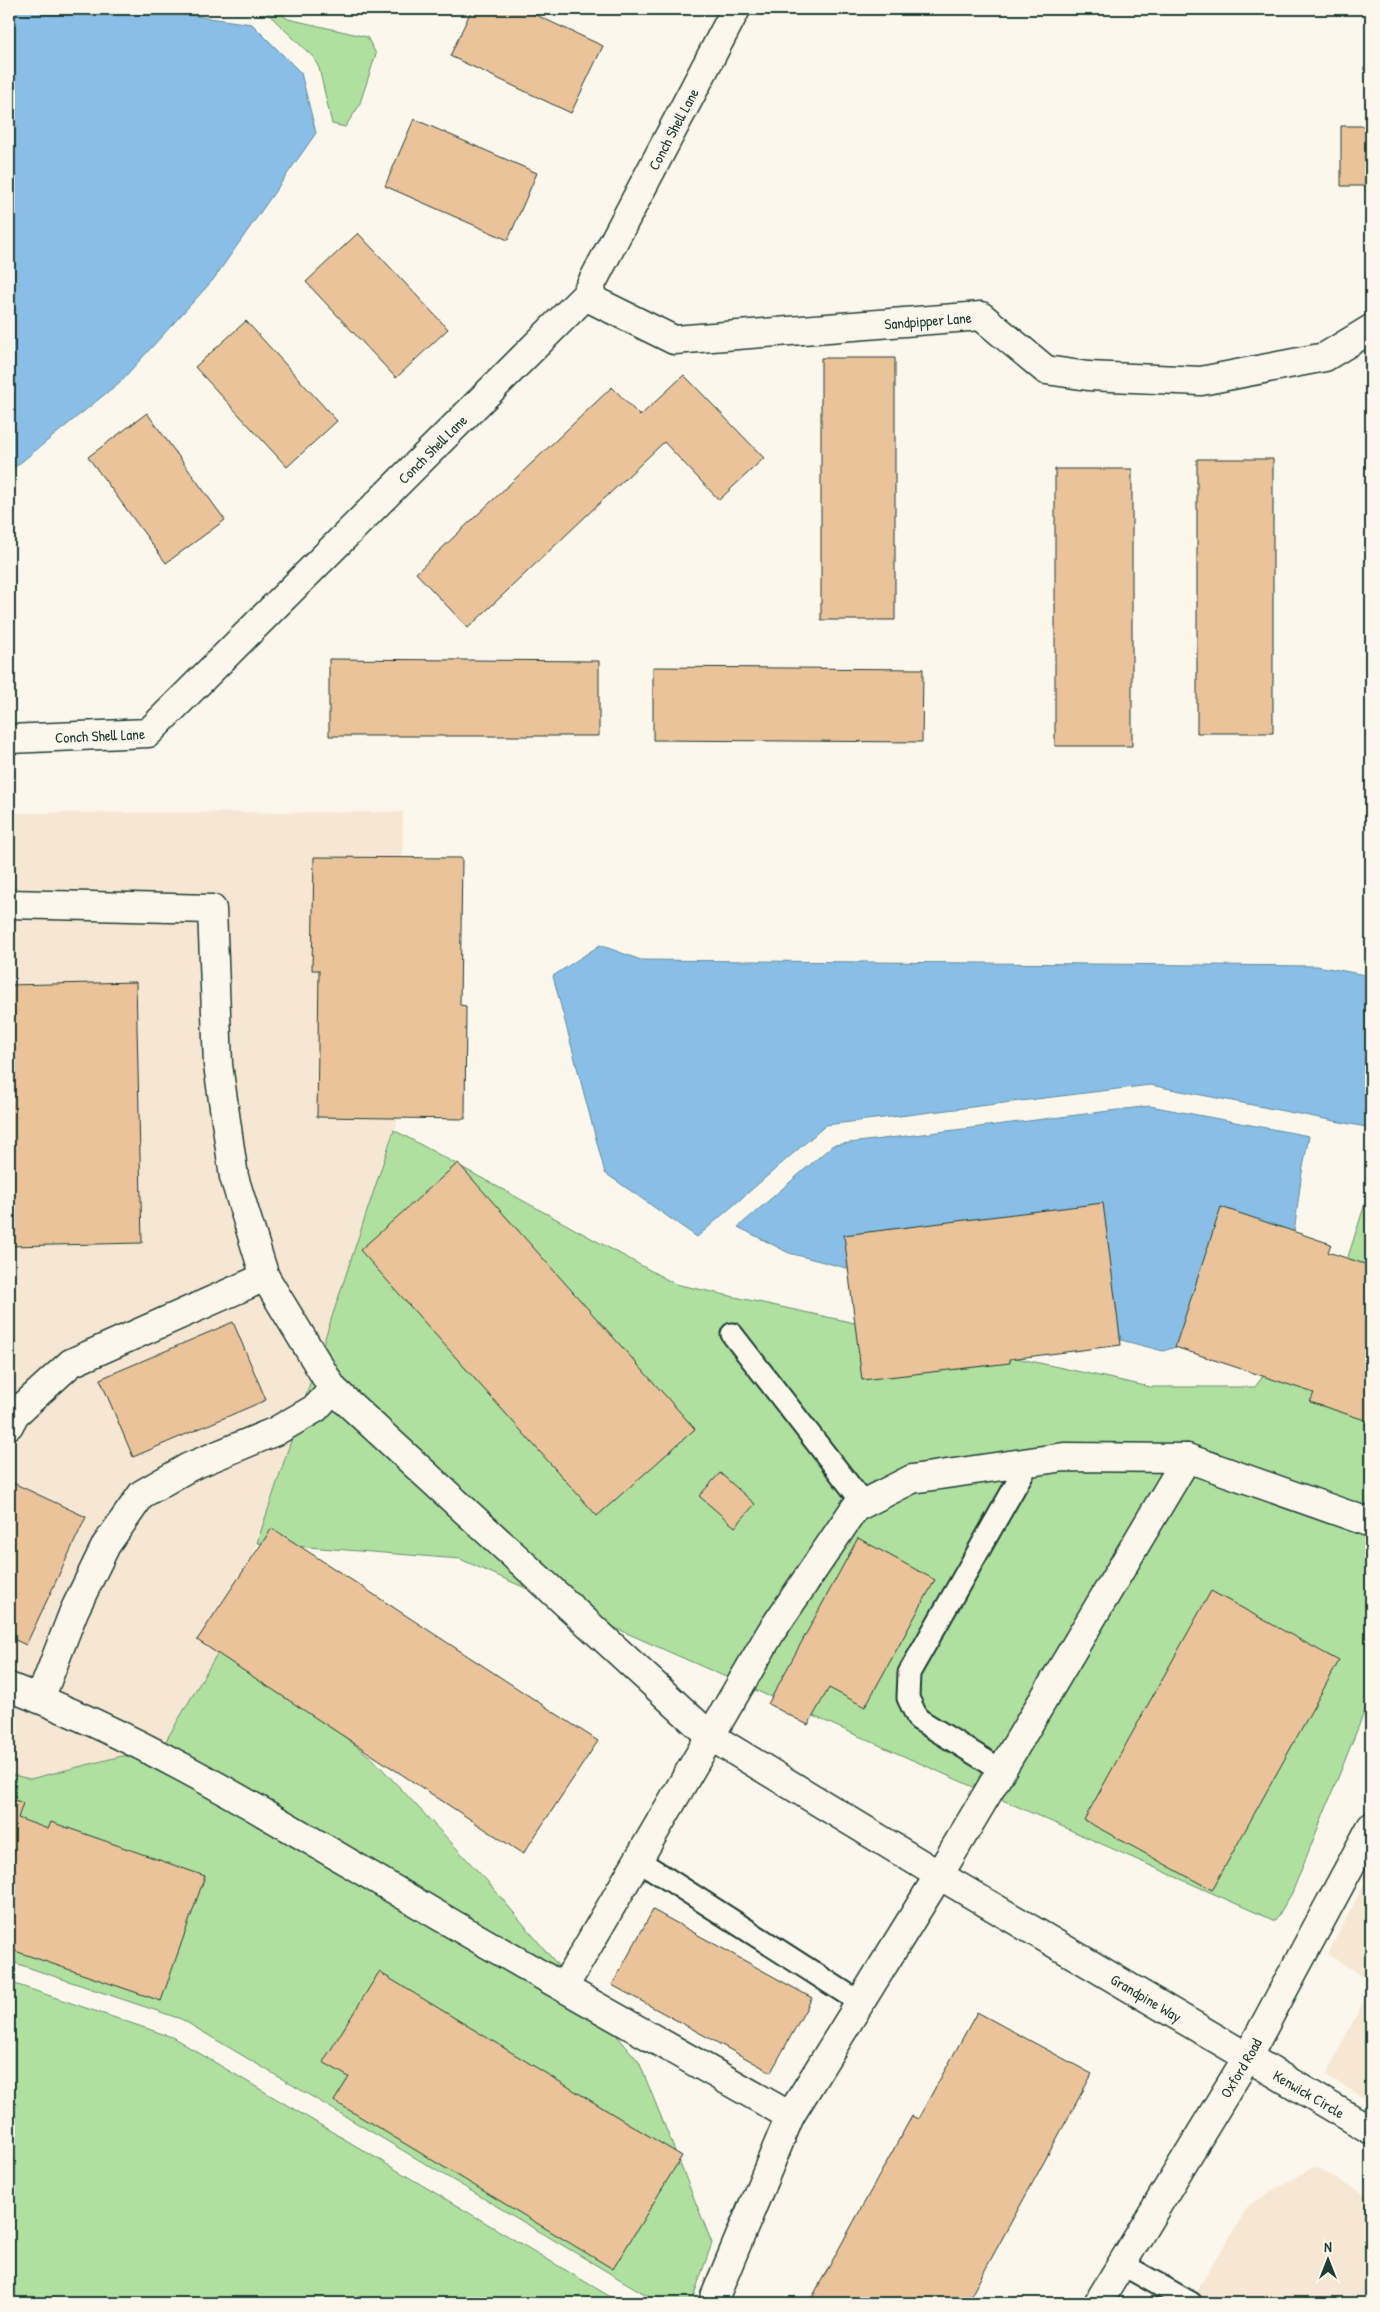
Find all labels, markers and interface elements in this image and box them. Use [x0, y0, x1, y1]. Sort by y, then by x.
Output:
street label: Conch Shell Lane [643, 84, 703, 174]
street label: Sandpipper Lane [883, 306, 972, 334]
street label: Conch Shell Lane [393, 410, 471, 488]
street label: Conch Shell Lane [54, 723, 145, 748]
street label: Grandpine Way [1107, 1968, 1186, 2027]
street label: Oxford Road [1215, 2034, 1266, 2102]
street label: Kenwick Circle [1270, 2064, 1349, 2123]
north arrow [1302, 2234, 1352, 2284]
text: N [1324, 2237, 1332, 2256]

